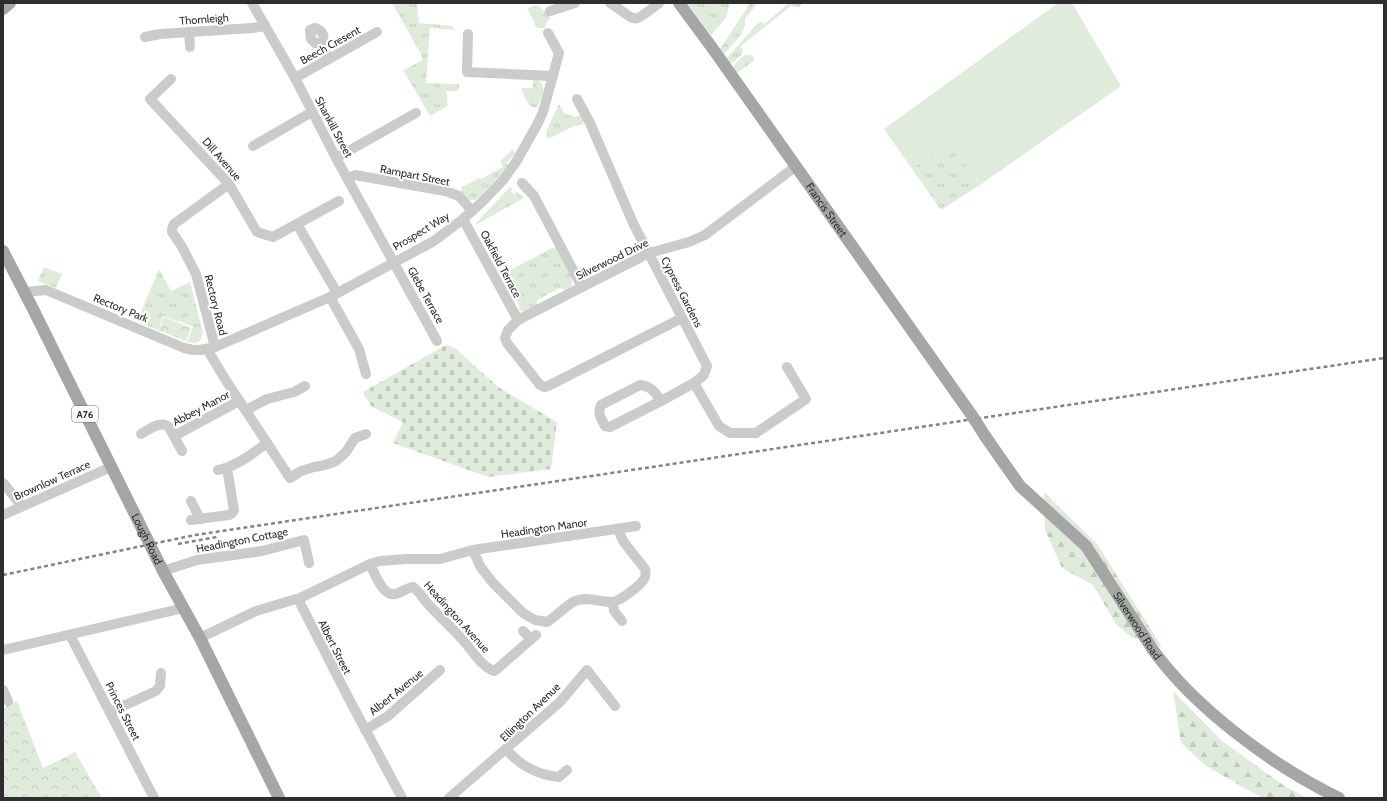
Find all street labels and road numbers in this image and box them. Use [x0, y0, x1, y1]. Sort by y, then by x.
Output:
street label: Thornleigh [179, 10, 229, 28]
street label: Beech Cresent [297, 23, 363, 67]
street label: Shankill Street [312, 94, 356, 160]
street label: Dill Avenue [199, 134, 245, 184]
street label: Rampart Street [379, 161, 451, 189]
street label: Francis Street [803, 180, 851, 240]
street label: Prospect Way [390, 208, 452, 253]
street label: Oakfield Terrace [477, 228, 525, 301]
street label: Silverwood Drive [573, 235, 651, 283]
street label: Cypress Gardens [658, 254, 706, 330]
street label: Glebe Terrace [405, 264, 448, 326]
street label: Rectory Road [202, 273, 230, 337]
street label: Rectory Park [91, 291, 151, 325]
street label: Abbey Manor [170, 387, 232, 429]
road number: A76 [72, 406, 98, 422]
street label: Brownlow Terrace [12, 457, 93, 503]
street label: Lough Road [129, 511, 166, 567]
street label: Headington Manor [500, 515, 588, 541]
street label: Headington Cottage [195, 524, 290, 556]
street label: Headington Avenue [421, 578, 493, 656]
street label: Silverwood Road [1110, 589, 1165, 662]
street label: Albert Street [315, 618, 355, 677]
street label: Albert Avenue [366, 666, 426, 718]
street label: Princes Street [102, 679, 144, 743]
street label: Ellington Avenue [497, 679, 563, 744]

